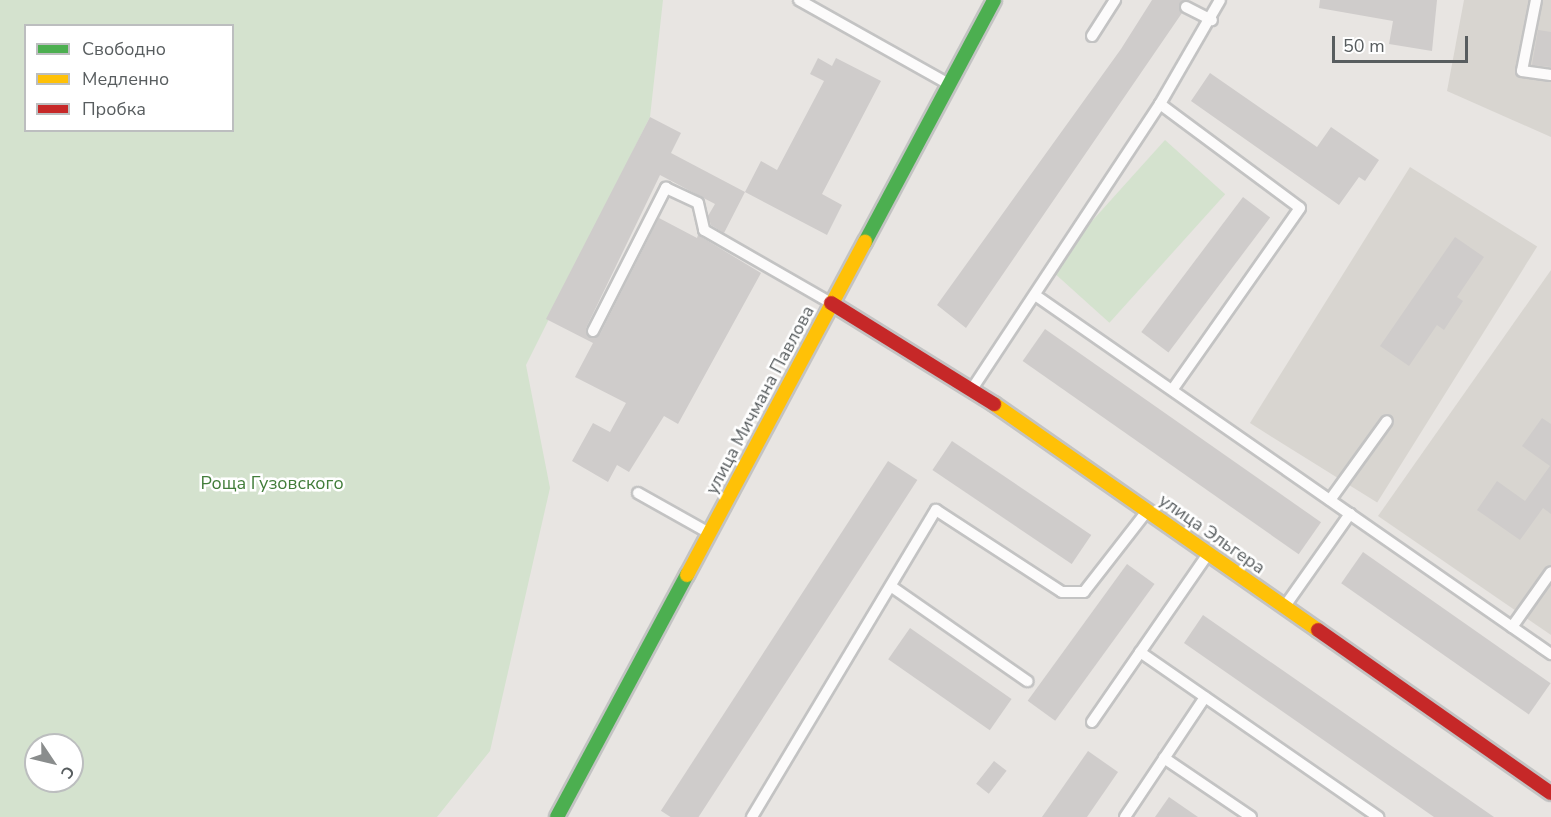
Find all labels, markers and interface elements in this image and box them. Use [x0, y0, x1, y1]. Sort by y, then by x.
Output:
legend [24, 24, 234, 132]
scale bar [1335, 24, 1472, 62]
text: 50 m [1343, 34, 1385, 58]
text: Свободно [82, 37, 166, 61]
text: Медленно [82, 67, 169, 91]
text: Пробка [82, 97, 146, 121]
street label: улица Мичмана Павлова [701, 302, 819, 498]
park label: Роща Гузовского [200, 472, 344, 494]
street label: улица Эльгера [1155, 489, 1269, 579]
north arrow [24, 733, 84, 793]
text: С [55, 761, 79, 783]

